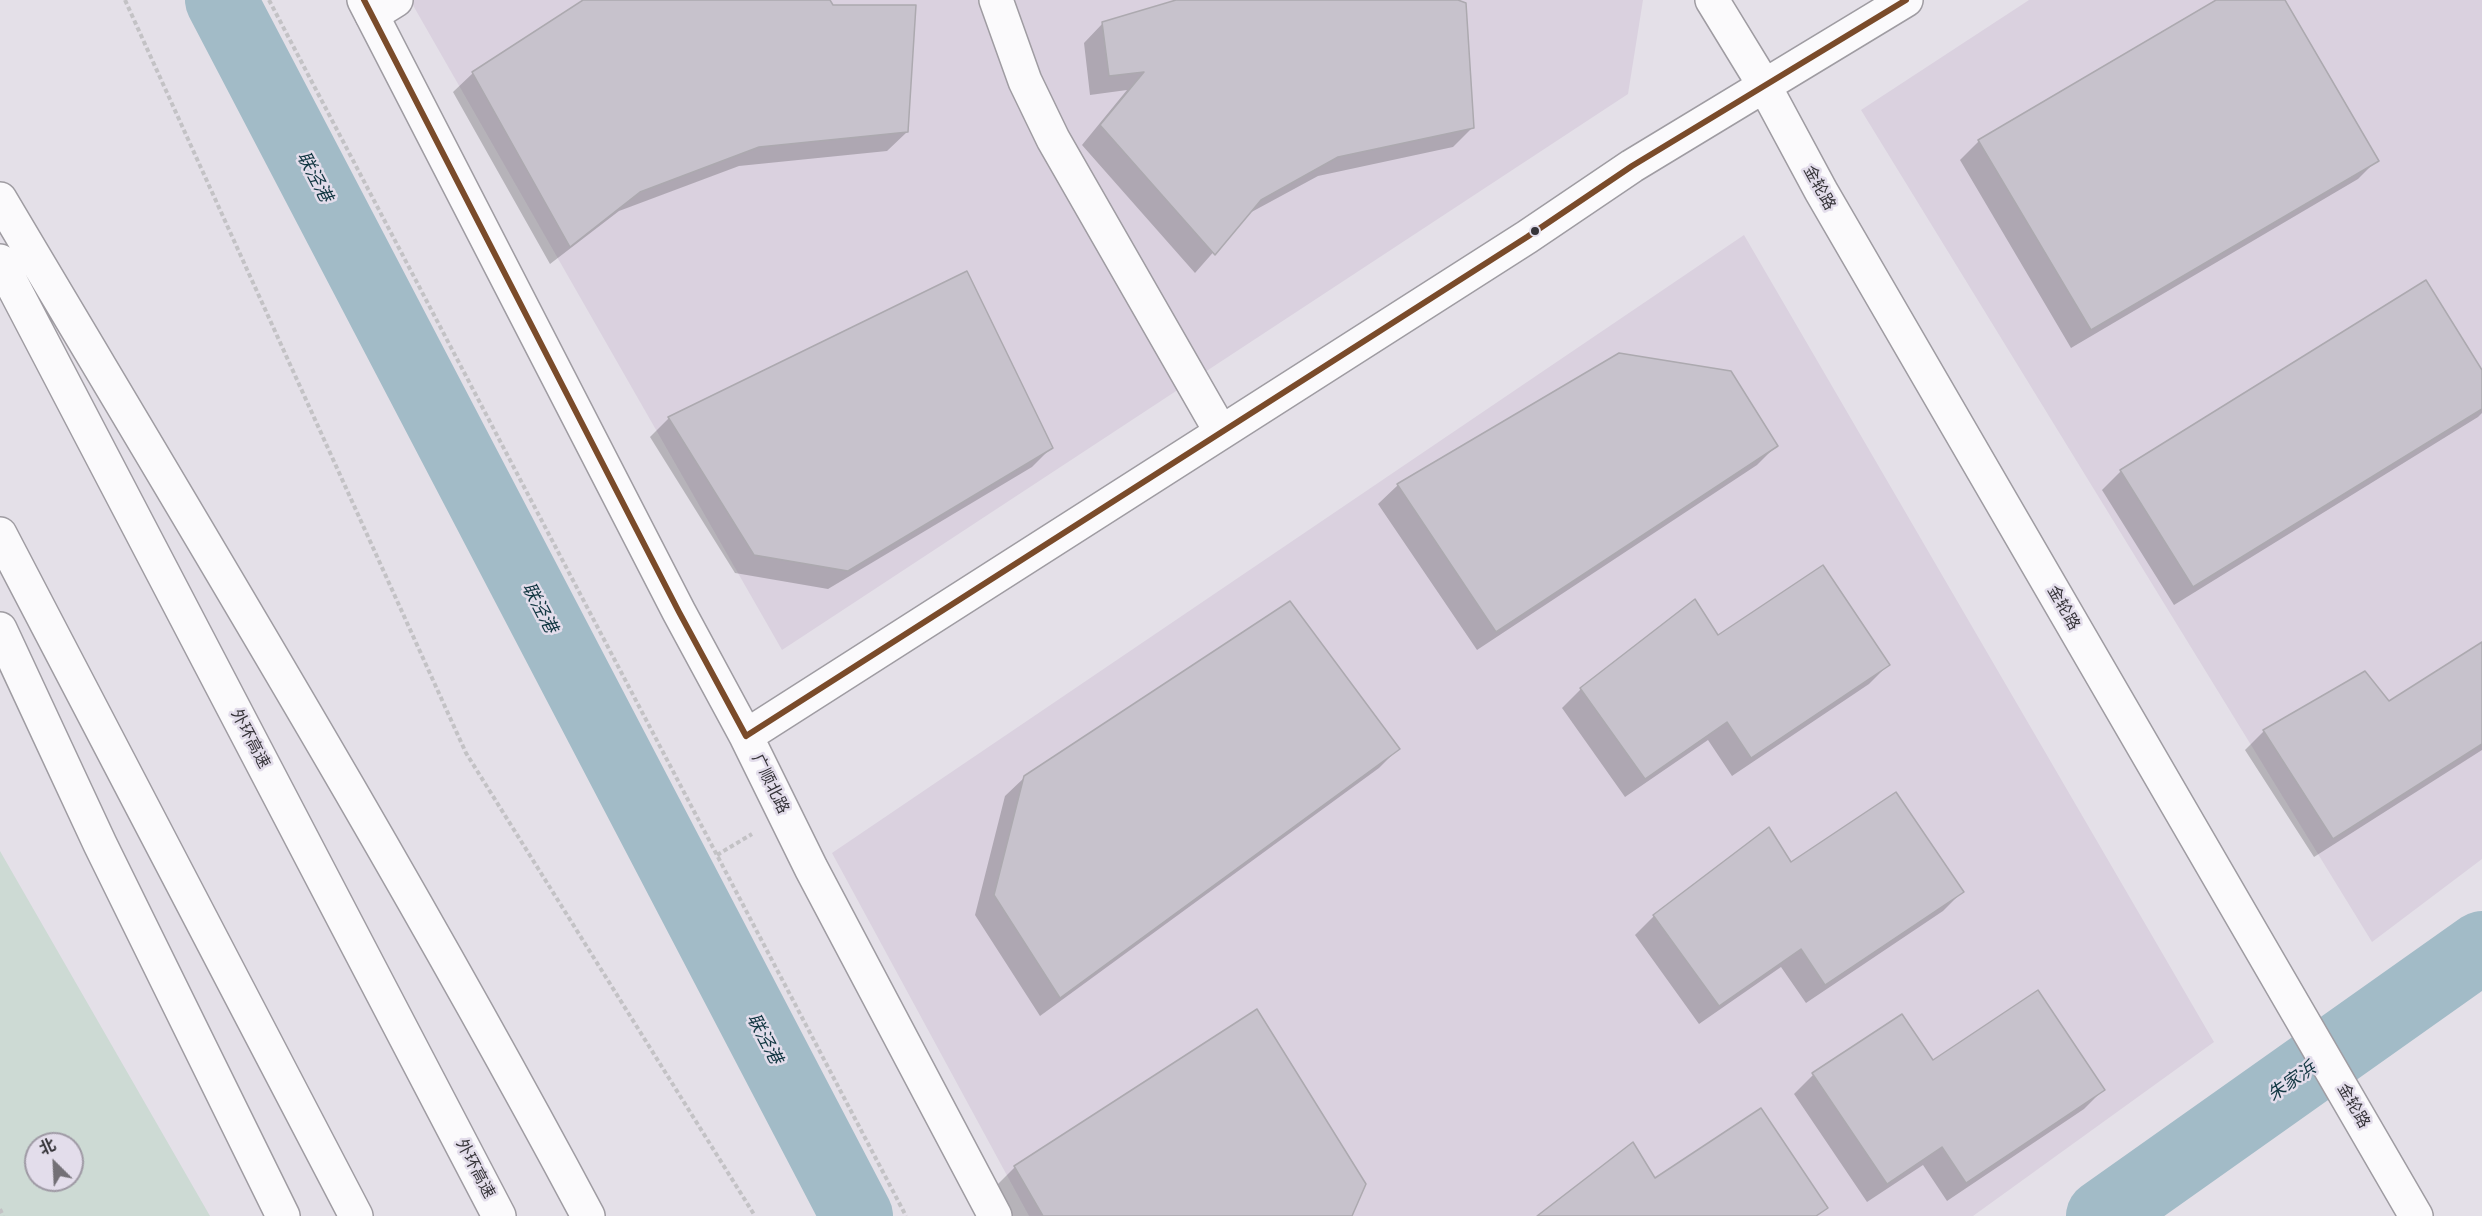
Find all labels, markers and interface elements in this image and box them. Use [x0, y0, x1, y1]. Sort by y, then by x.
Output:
water label: 联泾港 [292, 148, 336, 206]
street label: 金轮路 [1799, 162, 1839, 214]
unlabelled marker [1529, 225, 1541, 237]
water label: 联泾港 [517, 579, 561, 637]
street label: 金轮路 [2043, 582, 2083, 634]
street label: 外环高速 [227, 706, 273, 772]
street label: 广顺北路 [747, 751, 793, 817]
water label: 联泾港 [742, 1010, 786, 1068]
water label: 朱家浜 [2264, 1058, 2320, 1106]
street label: 金轮路 [2333, 1080, 2373, 1132]
north arrow [24, 1132, 84, 1192]
text: 北 [36, 1135, 58, 1159]
street label: 外环高速 [452, 1136, 498, 1202]

